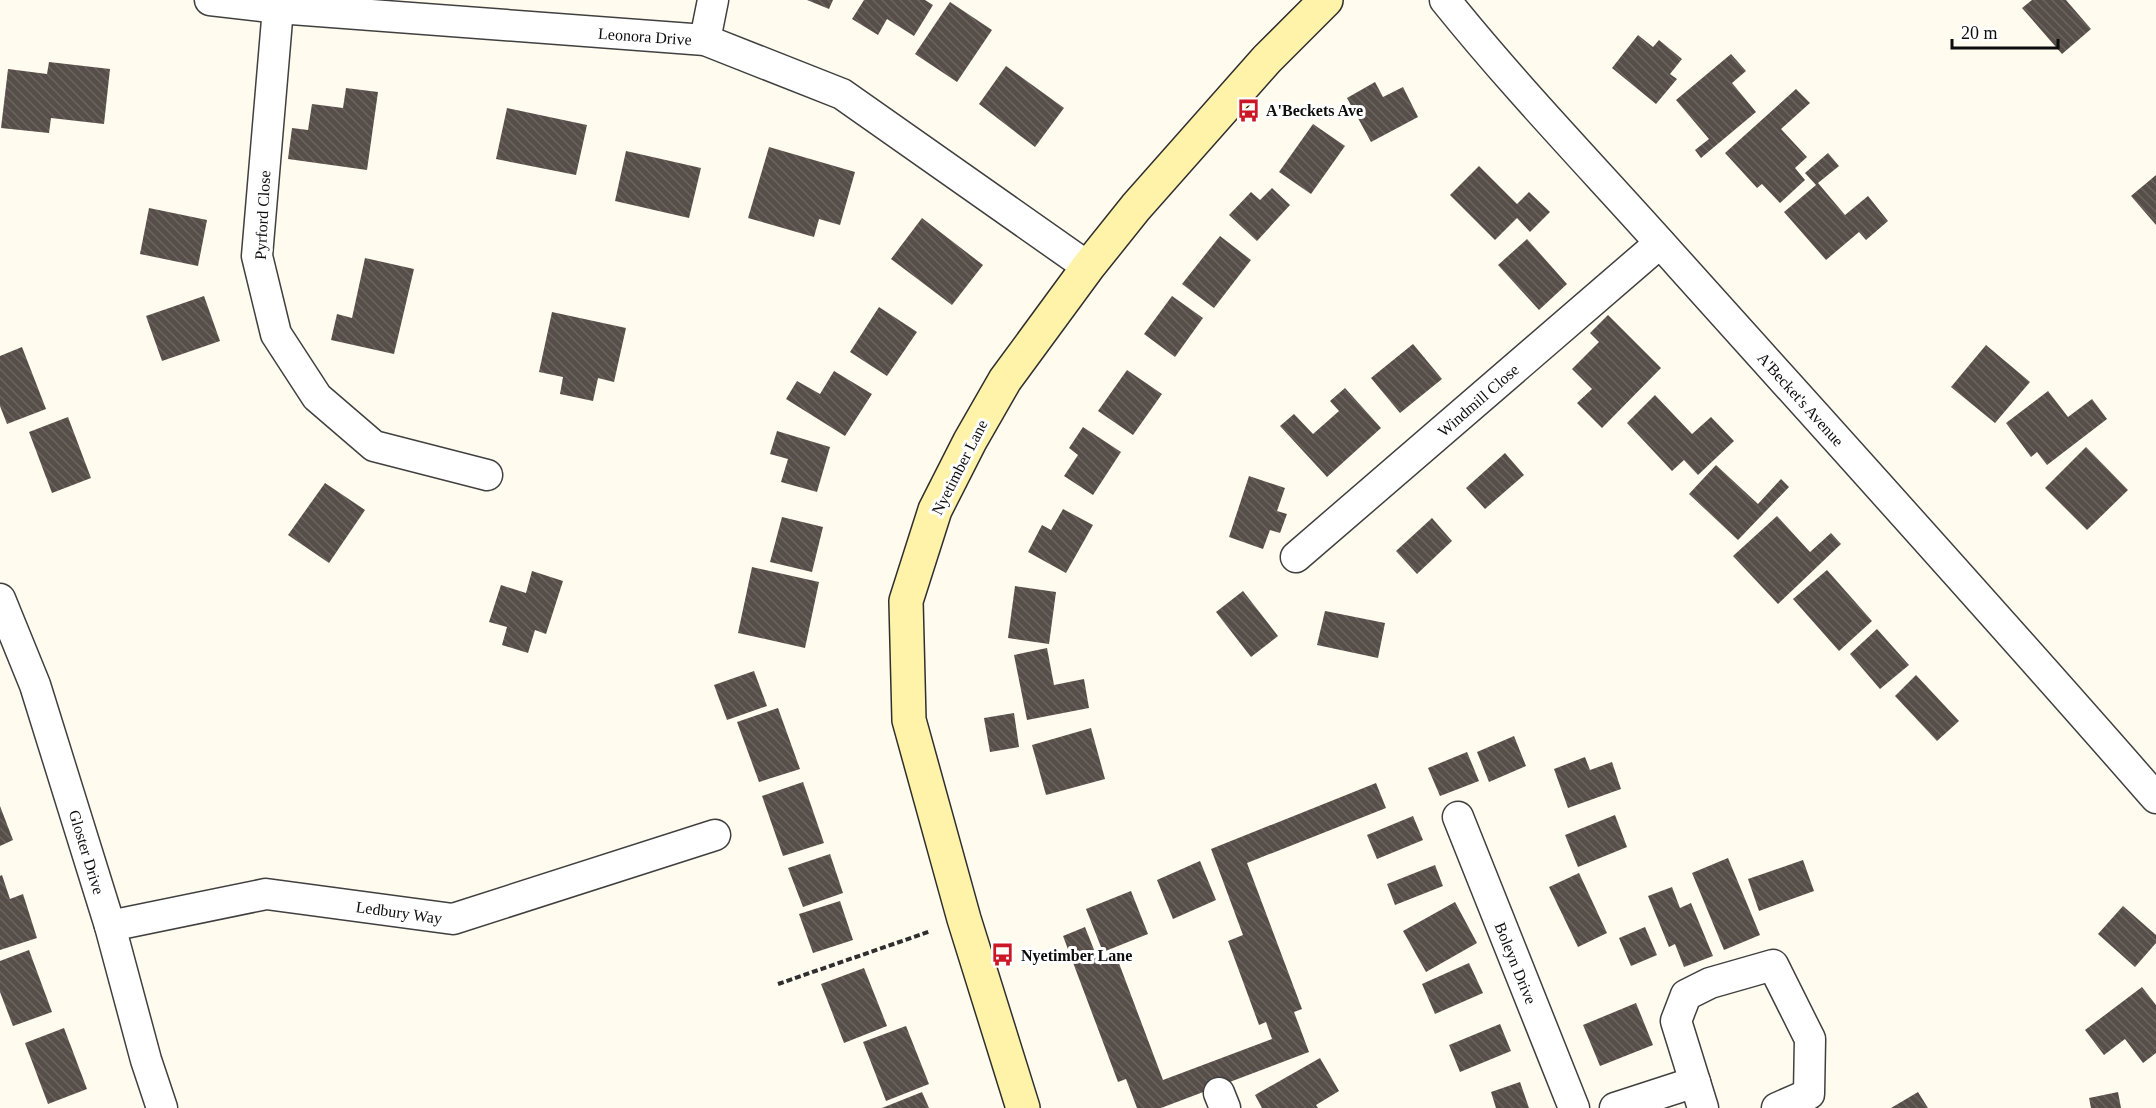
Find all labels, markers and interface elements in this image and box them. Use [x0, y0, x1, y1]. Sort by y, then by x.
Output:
scale bar [1952, 12, 2058, 50]
text: 20 m [1961, 23, 1998, 43]
street label: Leonora Drive [598, 25, 692, 48]
bus stop icon: A'Beckets Ave [1235, 97, 1261, 123]
place label: A'Beckets Ave [1266, 102, 1363, 119]
street label: Pyrford Close [252, 170, 274, 260]
street label: A'Becket's Avenue [1754, 349, 1847, 449]
street label: Windmill Close [1435, 361, 1522, 440]
street label: Nyetimber Lane [928, 417, 992, 518]
street label: Gloster Drive [66, 808, 107, 896]
street label: Ledbury Way [355, 898, 443, 928]
street label: Boleyn Drive [1490, 920, 1540, 1007]
bus stop icon: Nyetimber Lane [990, 942, 1016, 968]
place label: Nyetimber Lane [1021, 947, 1132, 965]

